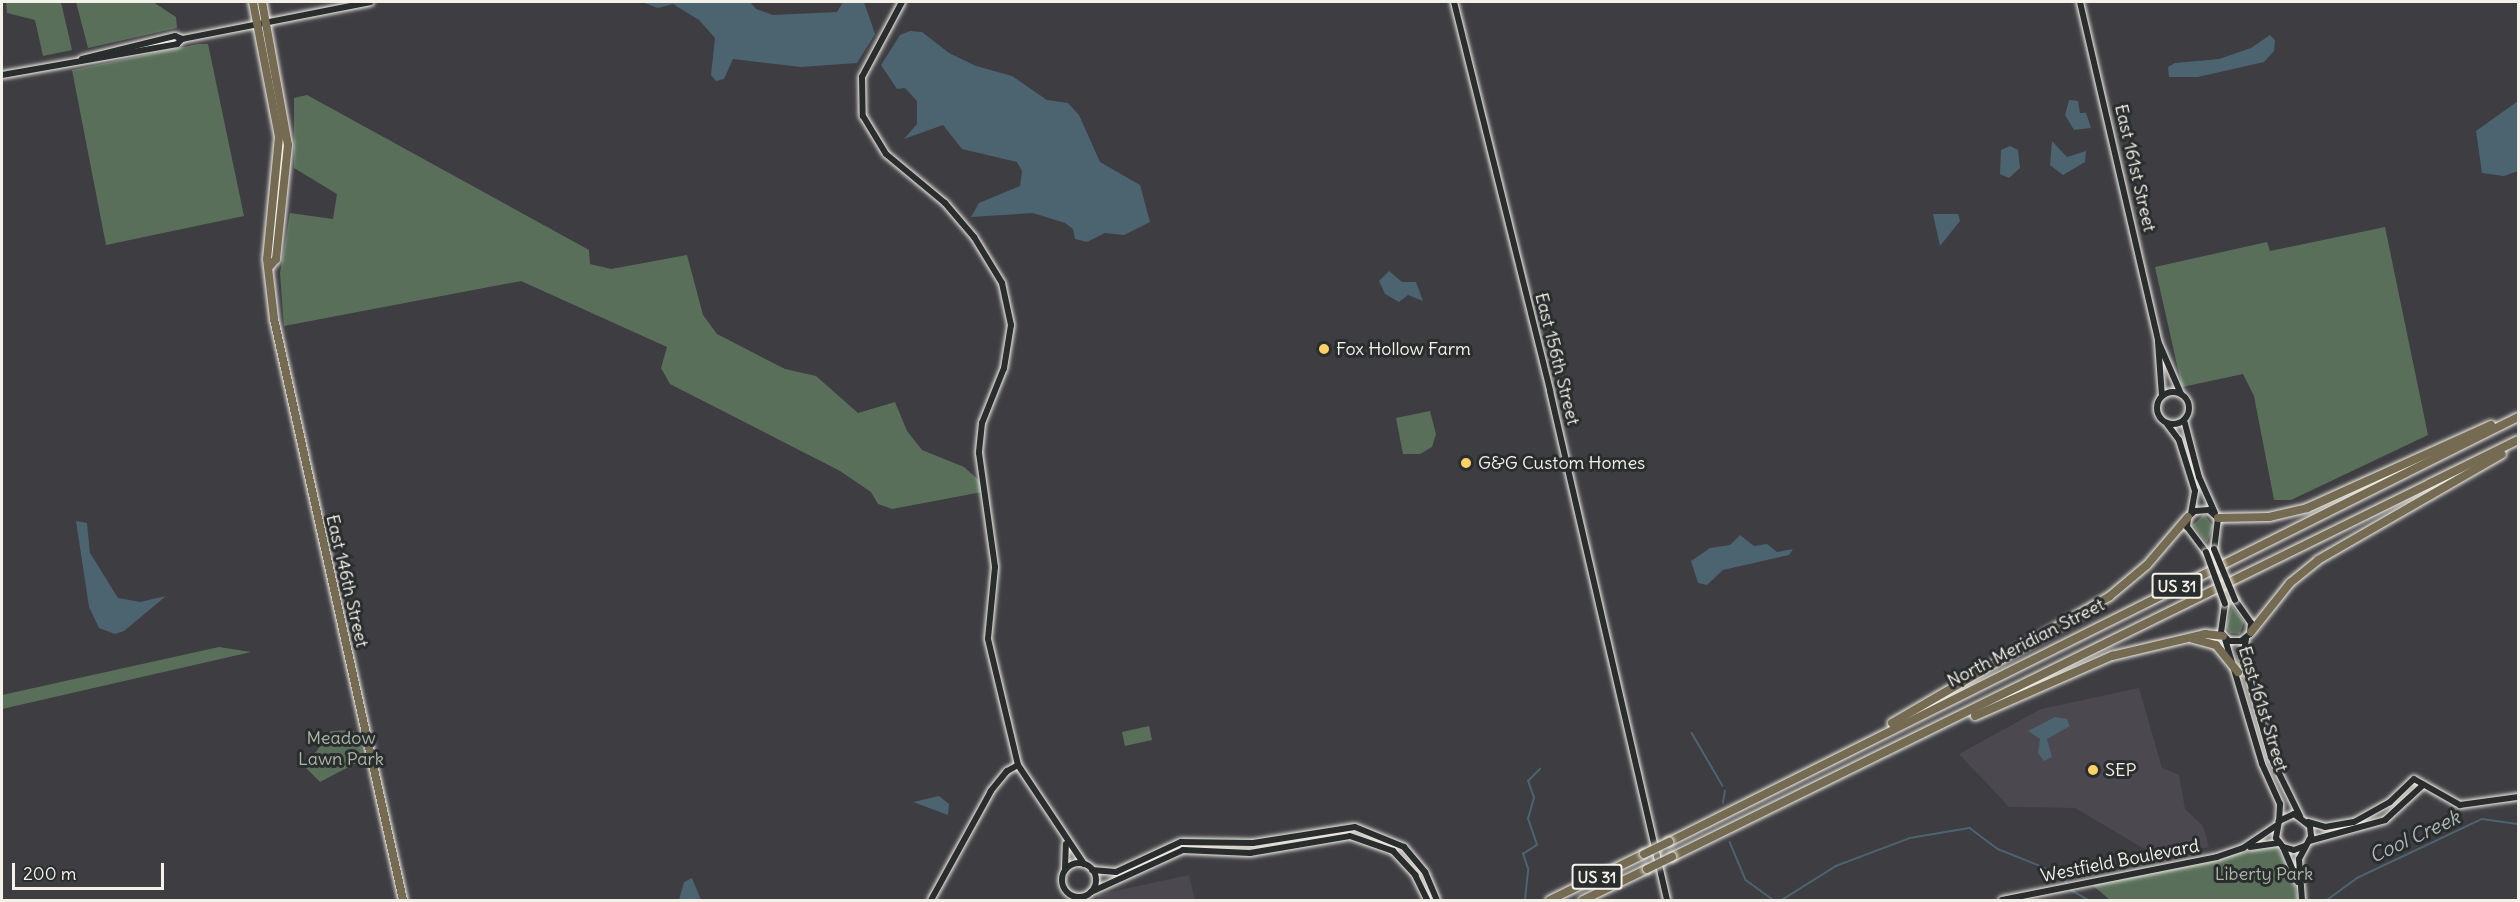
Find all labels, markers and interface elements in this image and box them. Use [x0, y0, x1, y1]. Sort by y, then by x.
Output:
street label: East 161st Street [2110, 102, 2160, 234]
street label: East 156th Street [1530, 291, 1584, 427]
place label: Fox Hollow Farm [1336, 338, 1471, 360]
marker: Fox Hollow Farm [1317, 342, 1331, 356]
place label: G&G Custom Homes [1478, 452, 1645, 474]
marker: G&G Custom Homes [1459, 456, 1473, 470]
street label: East 146th Street [321, 512, 373, 650]
road number: US 31 [2152, 573, 2202, 599]
street label: North Meridian Street [1944, 594, 2108, 692]
street label: East 161st Street [2234, 643, 2292, 775]
park label: Meadow Lawn Park [298, 728, 384, 771]
place label: SEP [2105, 759, 2136, 781]
marker: SEP [2086, 763, 2100, 777]
water label: Cool Creek [2365, 805, 2463, 867]
street label: Westfield Boulevard [2039, 835, 2201, 887]
scale bar [15, 851, 166, 889]
text: 200 m [23, 862, 77, 885]
park label: Liberty Park [2215, 863, 2313, 885]
road number: US 31 [1572, 864, 1622, 890]

